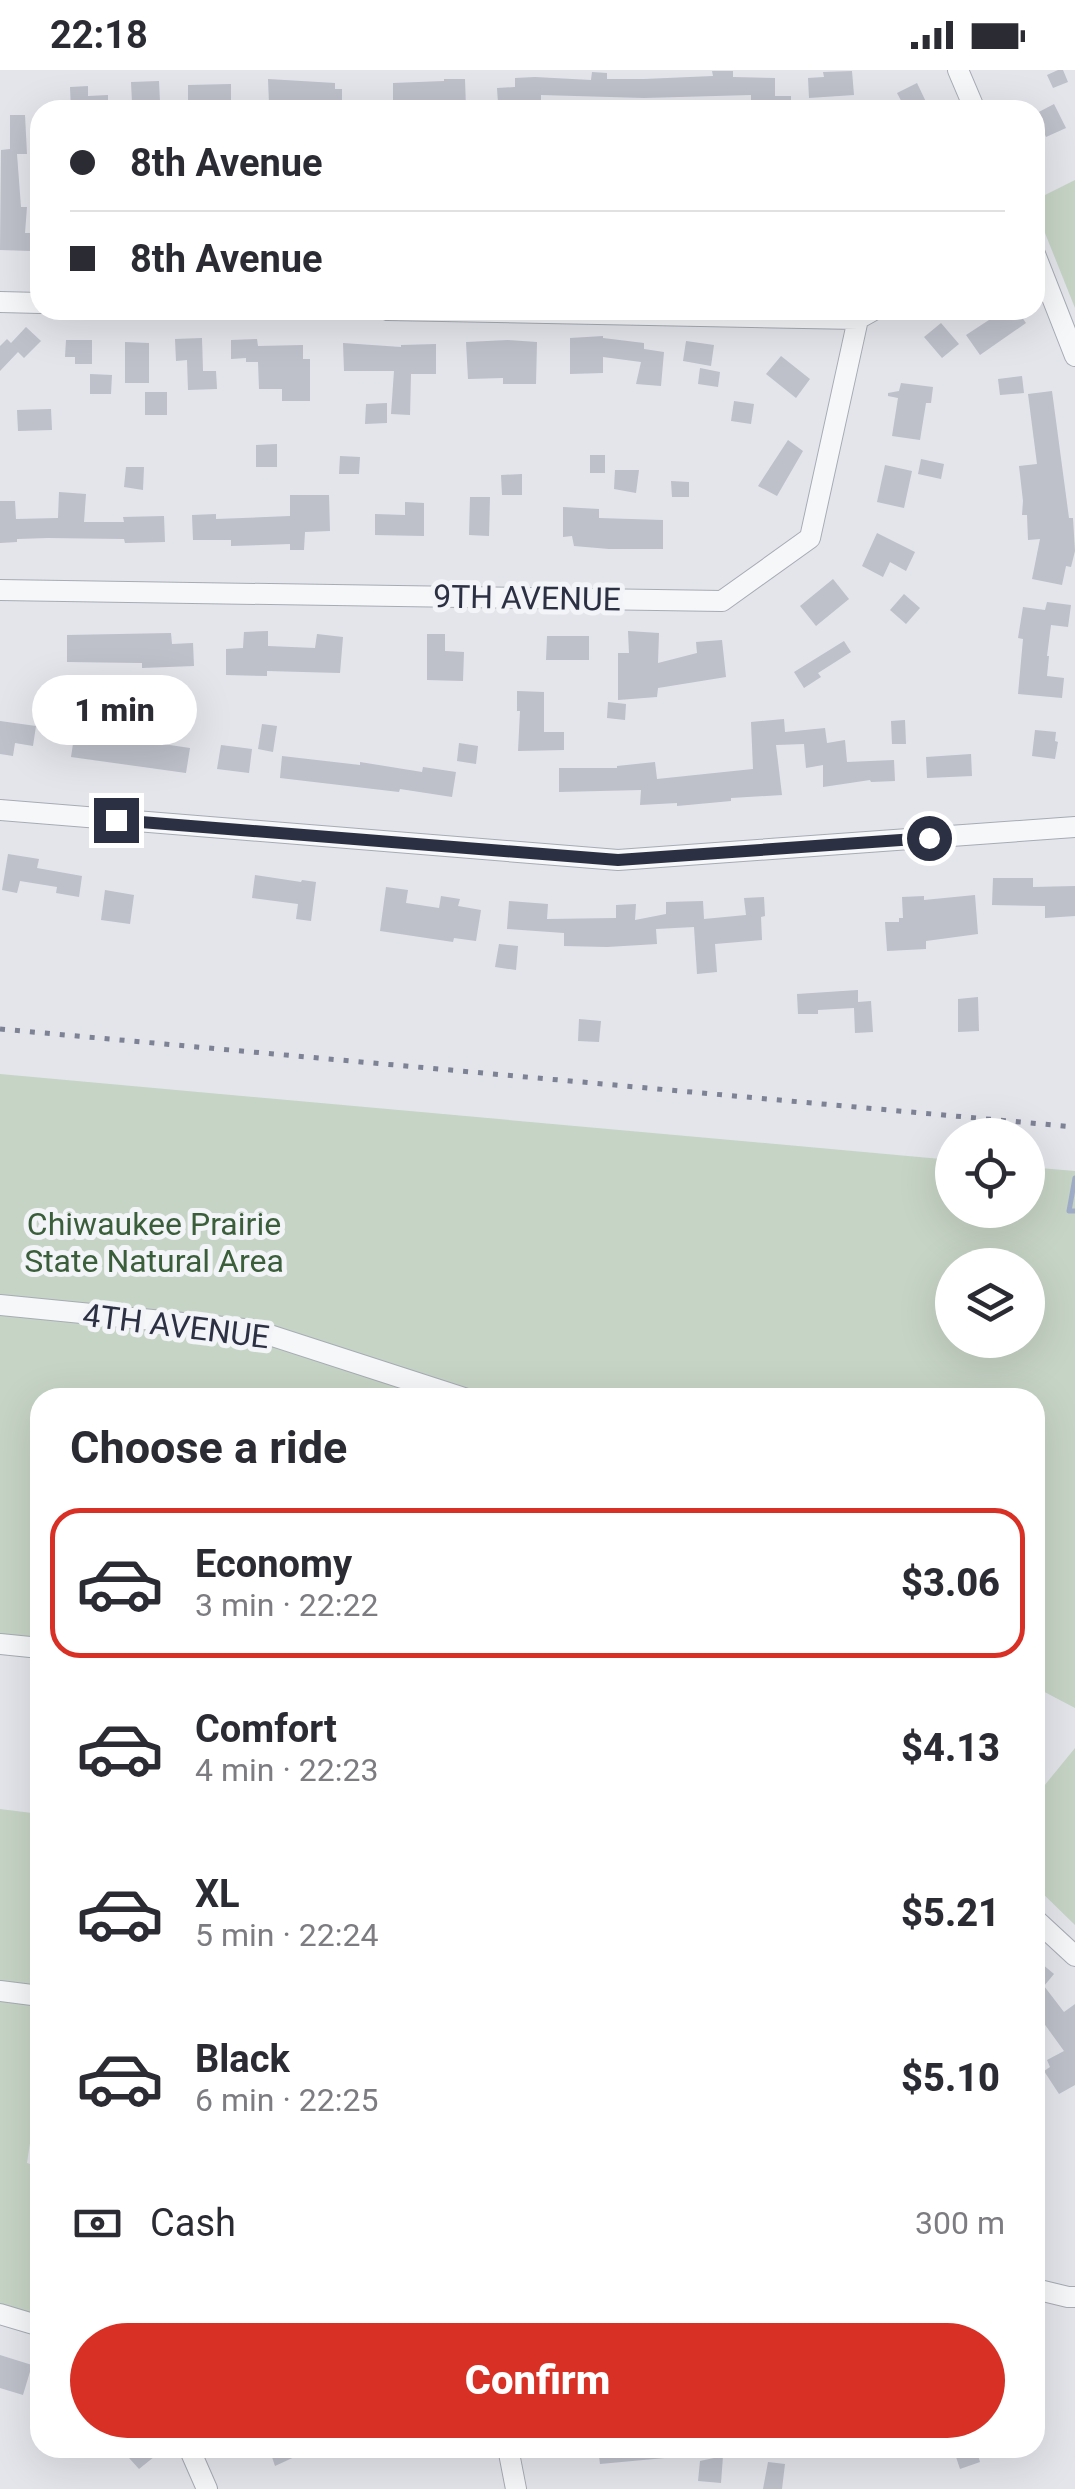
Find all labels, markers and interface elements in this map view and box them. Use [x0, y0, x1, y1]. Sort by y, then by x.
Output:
text: 22:18 [50, 13, 148, 57]
text: 8th Avenue [130, 141, 323, 185]
text: 8th Avenue [130, 237, 323, 281]
street label: 9TH AVENUE [433, 577, 621, 619]
callout: 1 min [34, 675, 198, 745]
text: 1 min [74, 691, 155, 729]
route end [94, 798, 139, 843]
route start [907, 816, 952, 861]
map controls [935, 1118, 1045, 1358]
button: locate [935, 1118, 1045, 1228]
park label: Chiwaukee Prairie State Natural Area [24, 1205, 284, 1280]
button: layers [935, 1248, 1045, 1358]
street label: 4TH AVENUE [81, 1296, 271, 1356]
text: Choose a ride [70, 1421, 347, 1474]
icon: car [75, 1538, 165, 1628]
text: Economy [195, 1542, 352, 1586]
text: $3.06 [901, 1561, 1000, 1605]
text: 3 min · 22:22 [195, 1586, 378, 1624]
icon: car [75, 1703, 165, 1793]
text: Comfort [195, 1707, 337, 1751]
text: $4.13 [901, 1726, 1000, 1770]
text: 4 min · 22:23 [195, 1751, 378, 1789]
icon: car [75, 1868, 165, 1958]
text: XL [195, 1872, 240, 1916]
text: $5.21 [901, 1891, 1000, 1935]
text: 5 min · 22:24 [195, 1916, 378, 1954]
icon: car [75, 2033, 165, 2123]
text: Black [195, 2037, 290, 2081]
text: $5.10 [901, 2056, 1000, 2100]
text: 6 min · 22:25 [195, 2081, 378, 2119]
icon: cash [70, 2196, 125, 2251]
text: Cash [150, 2201, 236, 2245]
text: 300 m [915, 2204, 1005, 2242]
button: Confirm [70, 2323, 1005, 2438]

